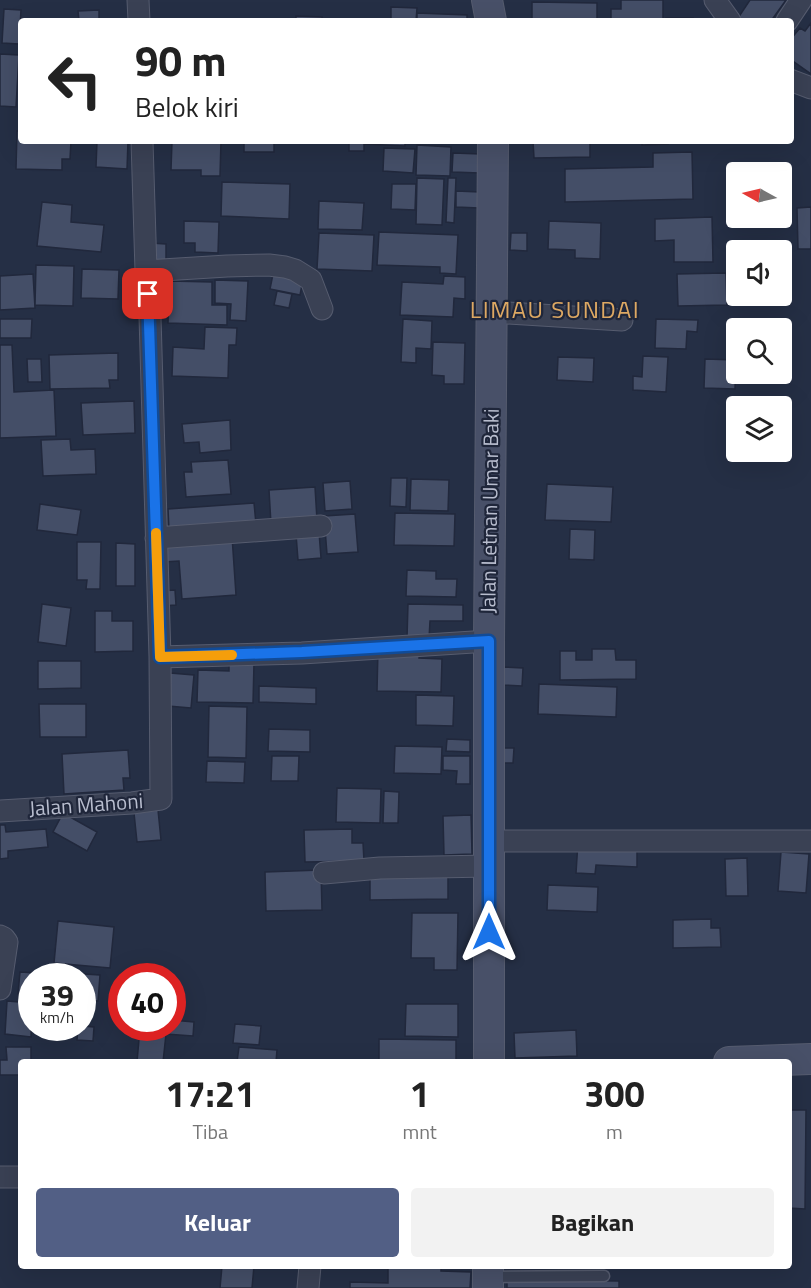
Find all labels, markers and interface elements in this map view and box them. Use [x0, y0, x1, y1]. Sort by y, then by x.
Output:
text: 90 m [135, 28, 227, 92]
icon: left [36, 42, 114, 120]
text: Belok kiri [135, 86, 239, 127]
north arrow [726, 162, 792, 228]
map controls [726, 162, 792, 462]
button: sound [726, 240, 792, 306]
pin [122, 268, 173, 319]
icon: arrive [131, 277, 164, 310]
district label: LIMAU SUNDAI [470, 291, 640, 327]
button: search [726, 318, 792, 384]
button: layers [726, 396, 792, 462]
street label: Jalan Letnan Umar Baki [471, 408, 507, 614]
street label: Jalan Mahoni [28, 784, 144, 824]
position arrow [457, 900, 521, 964]
speed limit sign: 40 [108, 963, 186, 1041]
text: 39 [40, 972, 74, 1018]
text: km/h [40, 1006, 74, 1029]
text: 17:21 [165, 1066, 255, 1121]
text: 1 [410, 1066, 430, 1121]
text: 300 [584, 1066, 645, 1121]
text: Tiba [193, 1116, 228, 1147]
text: mnt [402, 1116, 437, 1147]
text: m [606, 1116, 623, 1147]
button: Keluar [36, 1188, 399, 1257]
button: Bagikan [411, 1188, 774, 1257]

